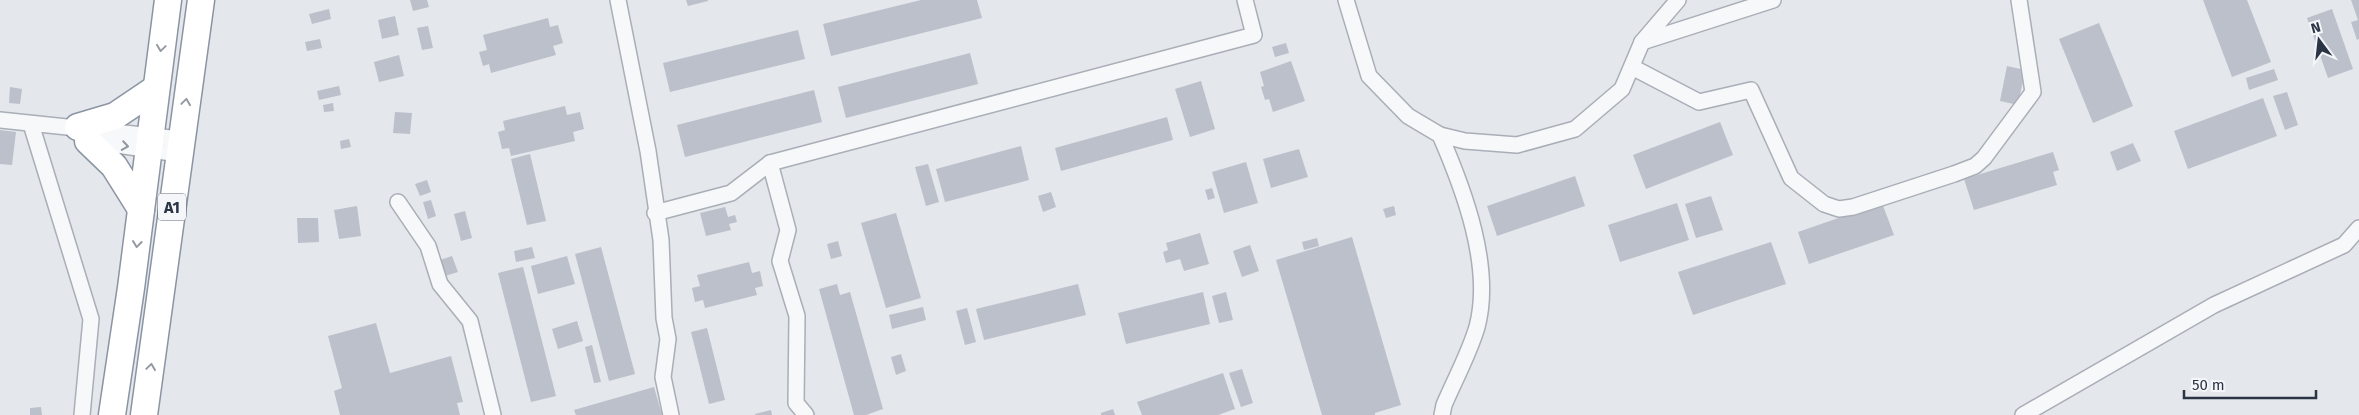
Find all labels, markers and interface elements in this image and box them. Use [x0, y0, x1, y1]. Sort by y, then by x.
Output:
north arrow [2294, 15, 2344, 65]
text: N [2309, 19, 2322, 37]
one-way arrow [156, 45, 167, 53]
one-way arrow [181, 97, 191, 106]
one-way arrow [120, 141, 129, 151]
road number: A1 [158, 193, 186, 220]
one-way arrow [132, 241, 143, 249]
one-way arrow [145, 362, 156, 370]
scale bar [2184, 368, 2316, 400]
text: 50 m [2192, 376, 2225, 394]

